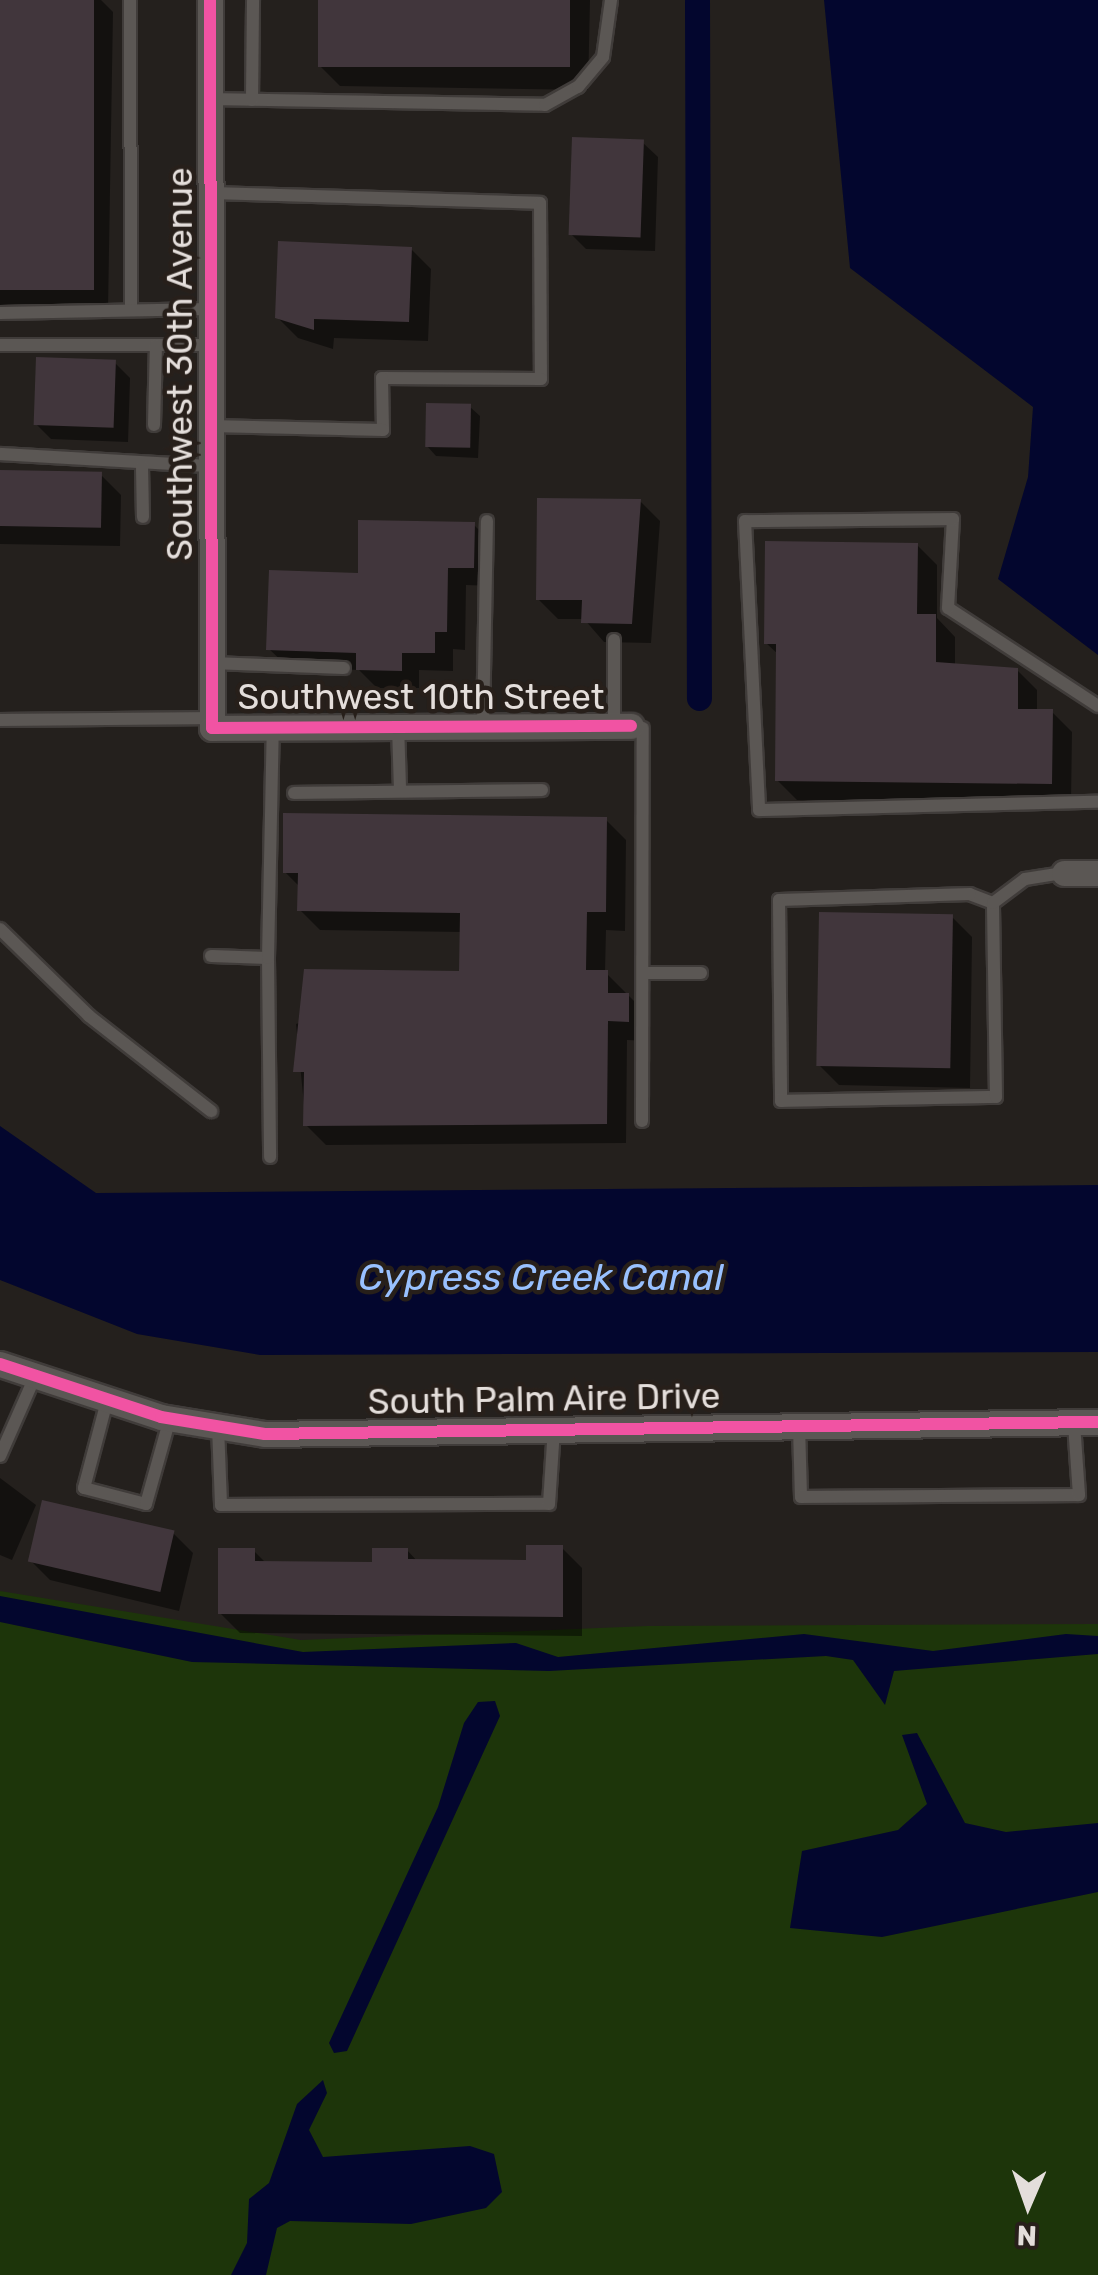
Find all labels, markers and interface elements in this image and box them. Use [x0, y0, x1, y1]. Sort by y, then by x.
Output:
street label: Southwest 30th Avenue [159, 167, 201, 561]
street label: Southwest 10th Street [238, 676, 604, 718]
water label: Cypress Creek Canal [358, 1255, 724, 1301]
street label: South Palm Aire Drive [367, 1375, 721, 1423]
north arrow [978, 2155, 1078, 2255]
text: N [1016, 2219, 1038, 2252]

